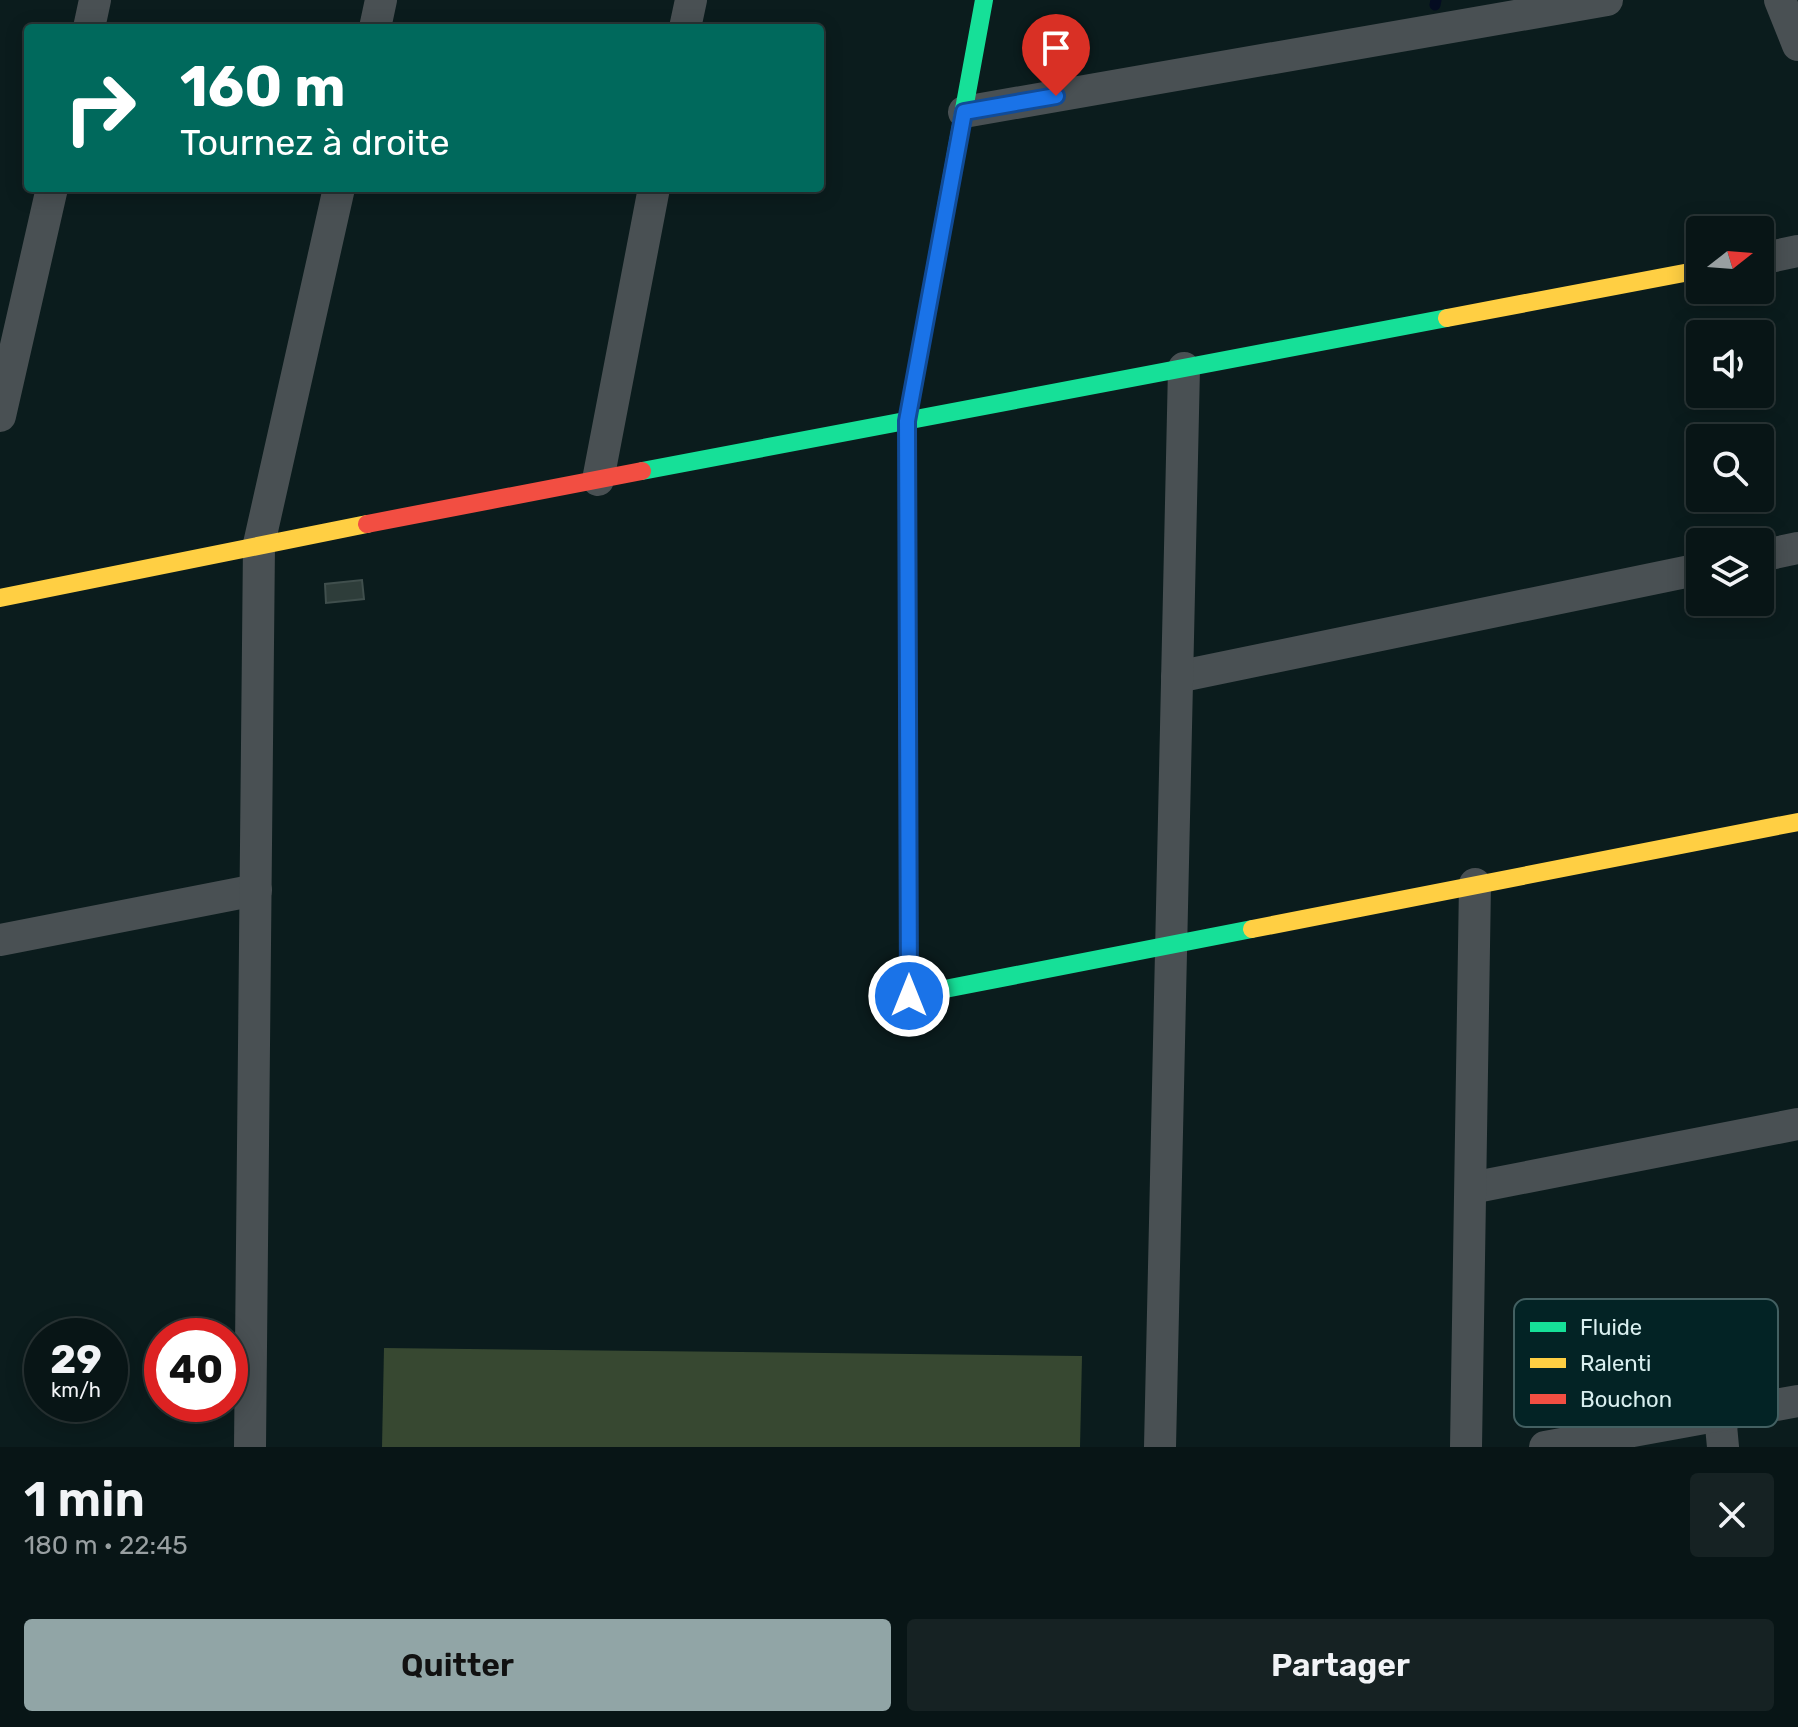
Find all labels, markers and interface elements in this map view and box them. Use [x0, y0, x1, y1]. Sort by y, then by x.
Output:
pin [1022, 14.0, 1090, 96]
icon: arrive [1034, 26, 1078, 70]
text: 160 m [180, 54, 346, 120]
icon: right [48, 56, 152, 160]
text: Tournez à droite [180, 121, 450, 164]
north arrow [1686, 216, 1774, 304]
map controls [1686, 216, 1774, 616]
button: sound [1686, 320, 1774, 408]
button: search [1686, 424, 1774, 512]
button: layers [1686, 528, 1774, 616]
position arrow [867, 954, 951, 1038]
legend [1514, 1299, 1778, 1427]
text: Fluide [1580, 1314, 1642, 1341]
speed limit sign: 40 [144, 1318, 248, 1422]
text: 29 [50, 1336, 102, 1383]
text: Ralenti [1580, 1350, 1651, 1377]
text: km/h [51, 1378, 101, 1402]
text: Bouchon [1580, 1386, 1672, 1413]
text: 1 min [24, 1471, 145, 1528]
button: close [1690, 1473, 1774, 1557]
text: 180 m · 22:45 [24, 1530, 188, 1561]
button: Quitter [24, 1619, 891, 1711]
button: Partager [907, 1619, 1774, 1711]

